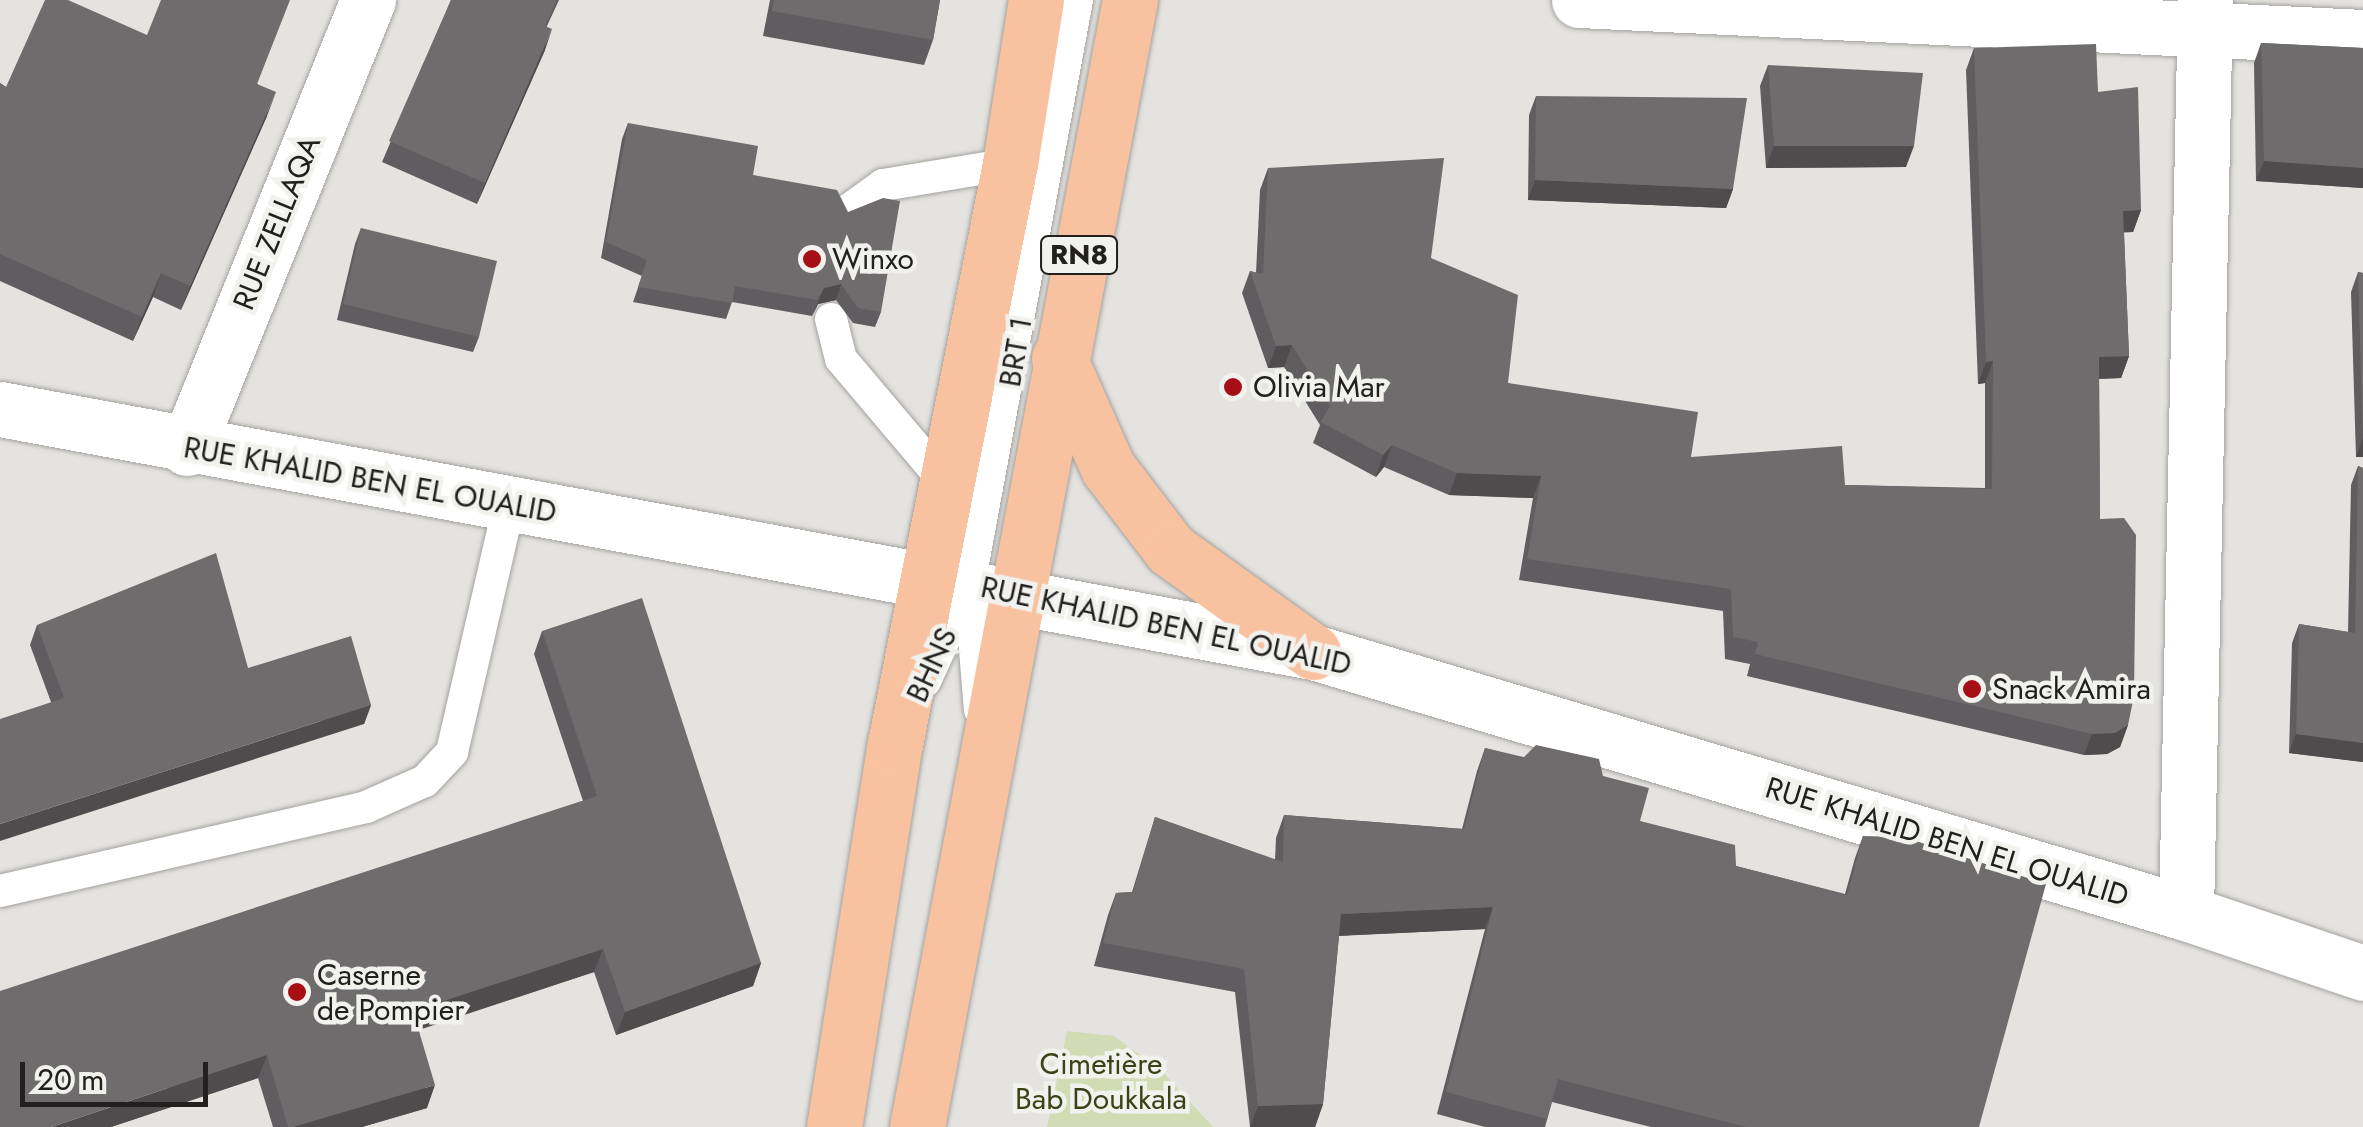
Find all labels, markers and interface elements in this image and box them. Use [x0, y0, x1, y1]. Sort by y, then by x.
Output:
street label: RUE ZELLAQA [226, 131, 328, 315]
road number: RN8 [1039, 232, 1119, 278]
place label: Winxo [832, 241, 914, 277]
marker: Winxo [801, 248, 823, 270]
street label: BRT 1 [992, 314, 1040, 390]
place label: Olivia Mar [1253, 369, 1385, 405]
marker: Olivia Mar [1222, 376, 1244, 398]
street label: RUE KHALID BEN EL OUALID [181, 429, 559, 531]
street label: RUE KHALID BEN EL OUALID [978, 569, 1354, 683]
street label: BHNS [899, 622, 965, 708]
place label: Snack Amira [1992, 671, 2151, 707]
marker: Snack Amira [1961, 678, 1983, 700]
street label: RUE KHALID BEN EL OUALID [1761, 770, 2133, 914]
place label: Caserne de Pompier [317, 957, 465, 1028]
marker: Caserne de Pompier [286, 981, 308, 1003]
scale bar [25, 1042, 212, 1104]
park label: Cimetière Bab Doukkala [1015, 1046, 1187, 1116]
text: 20 m [37, 1058, 104, 1101]

